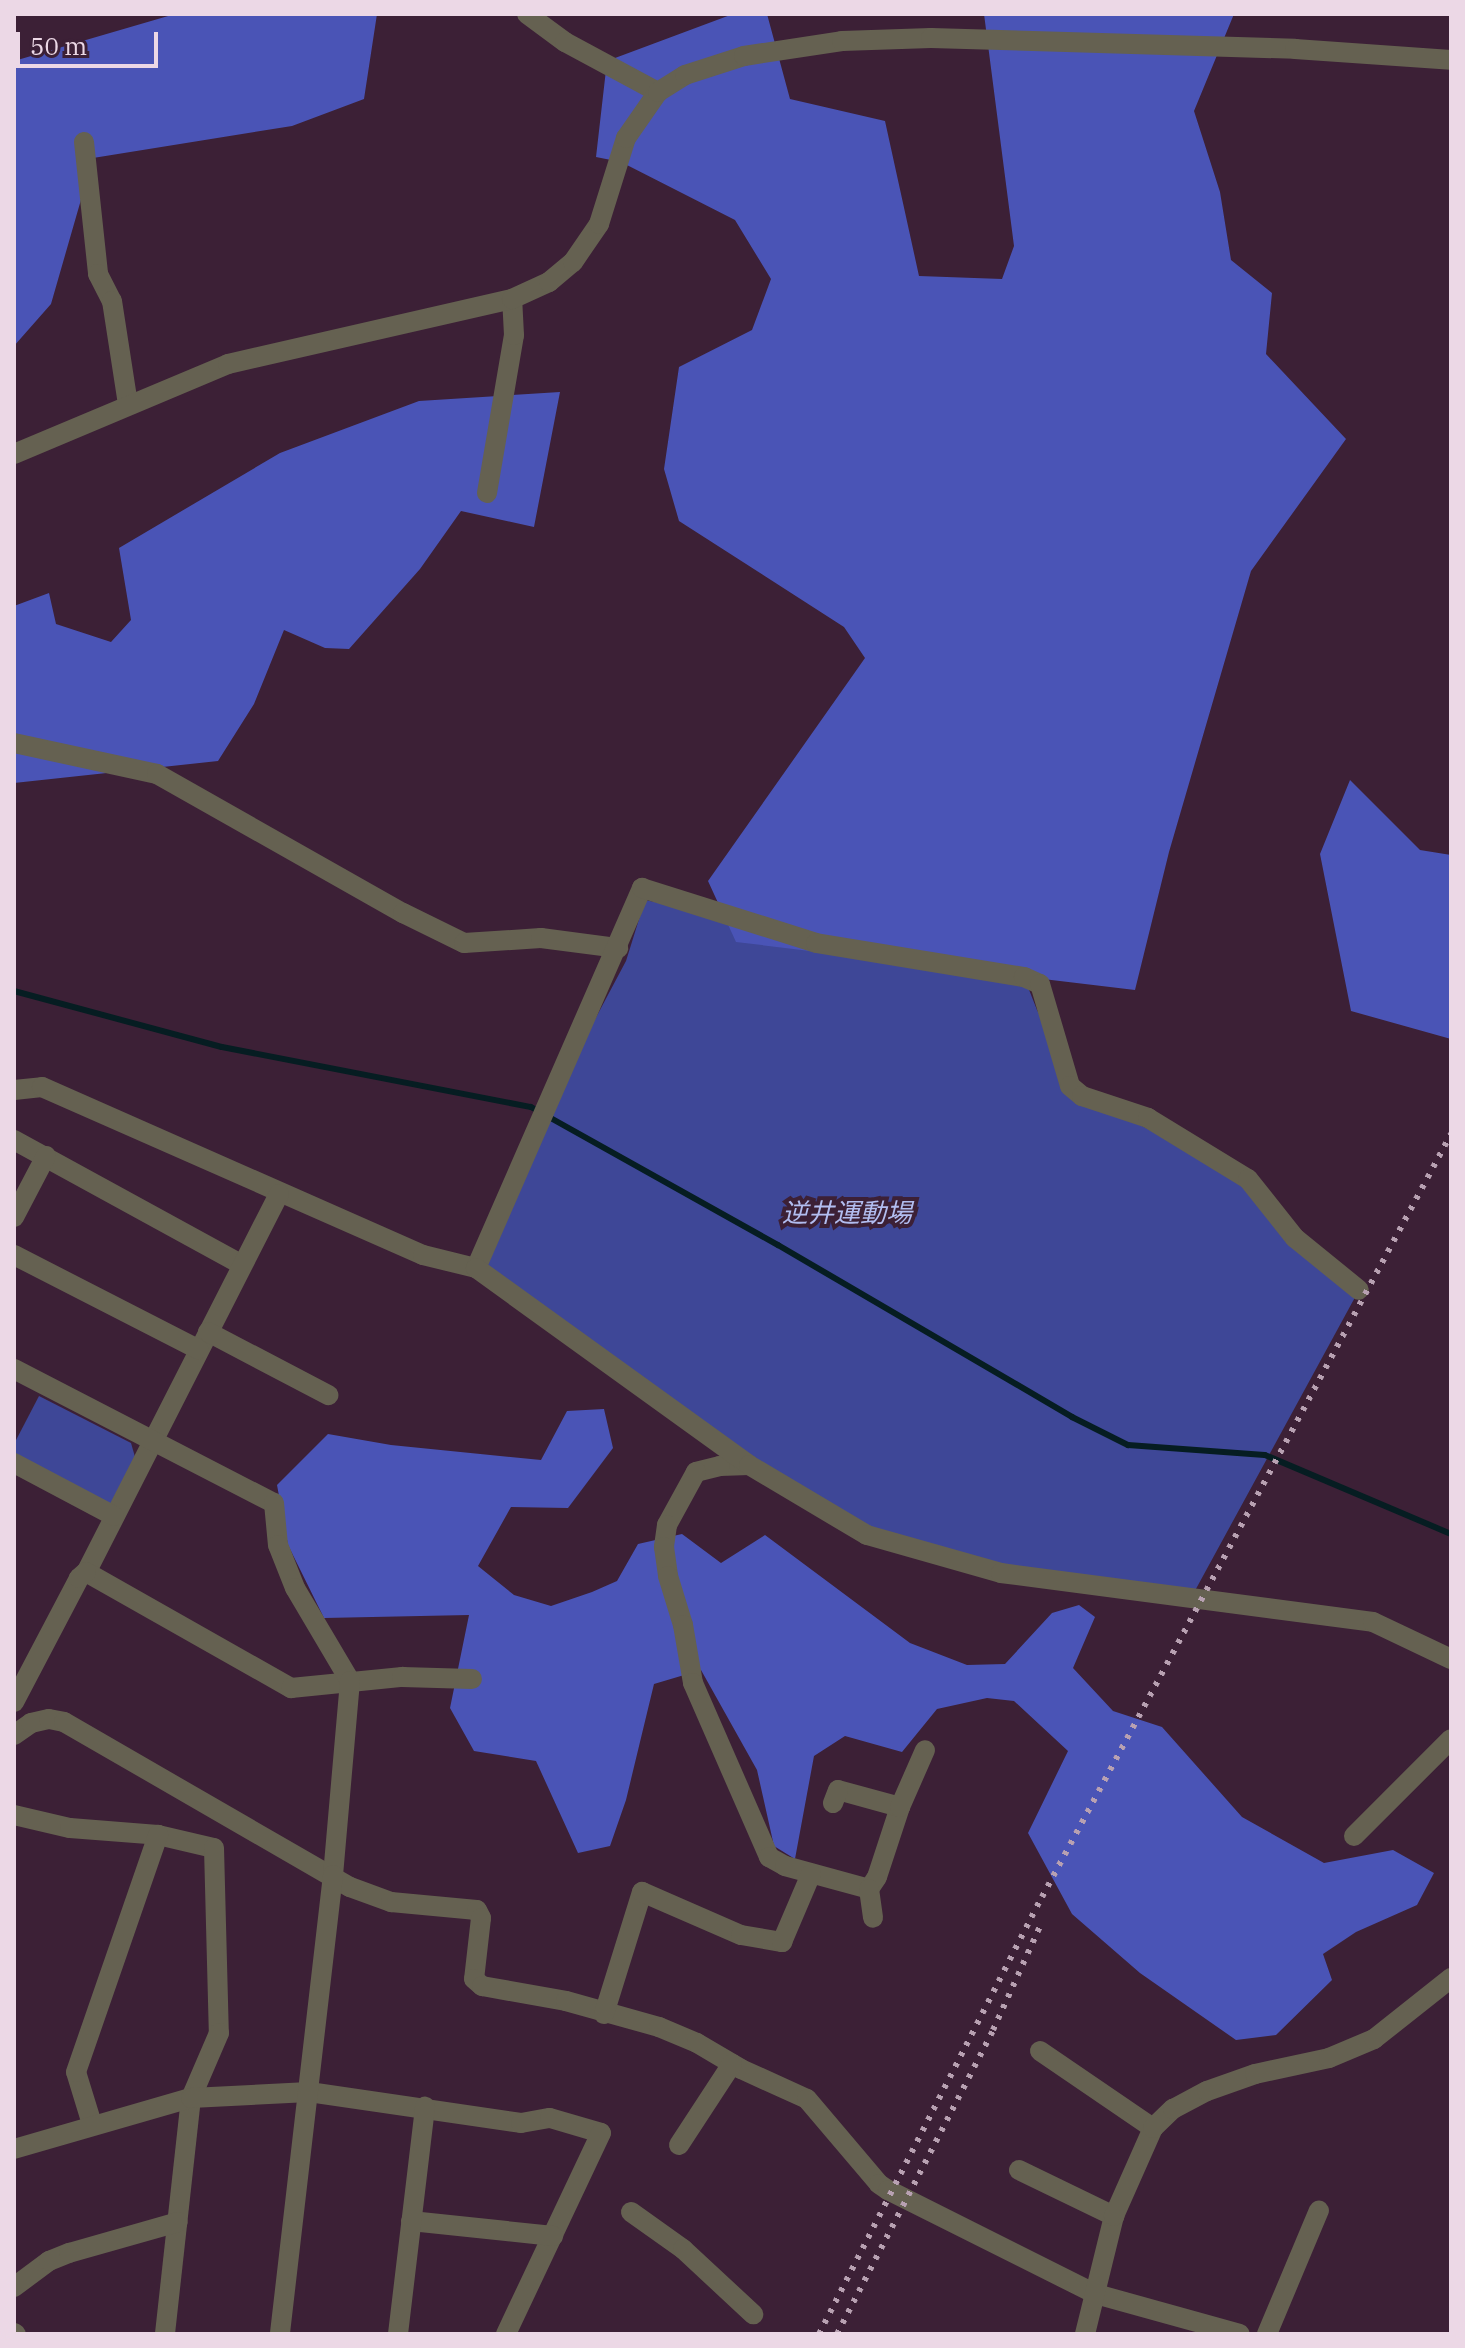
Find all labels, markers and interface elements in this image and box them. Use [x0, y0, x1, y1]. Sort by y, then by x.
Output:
scale bar [20, 16, 162, 66]
text: 50 m [30, 30, 87, 62]
park label: 逆井運動場 [782, 1197, 912, 1229]

